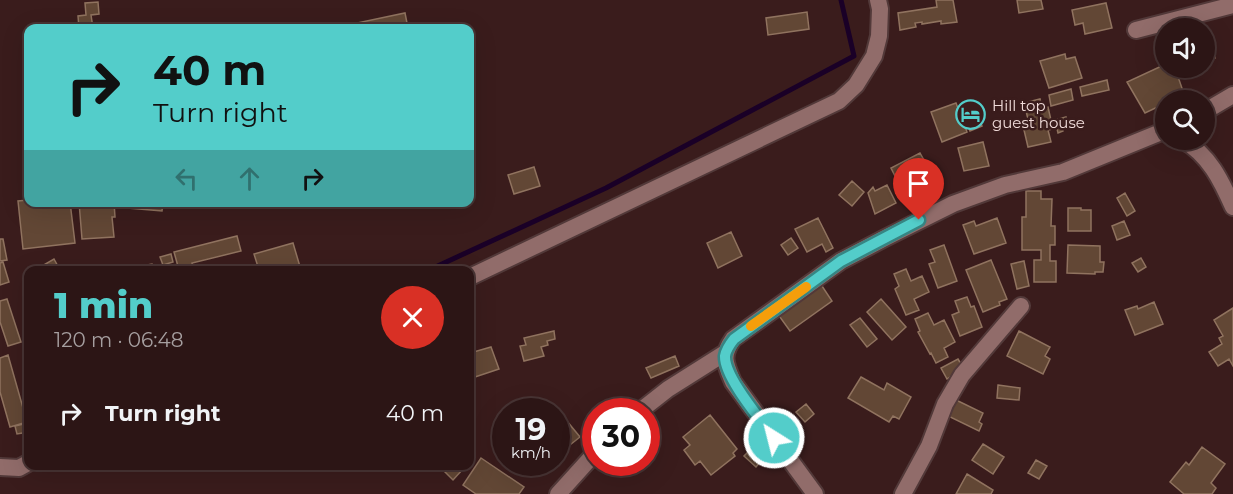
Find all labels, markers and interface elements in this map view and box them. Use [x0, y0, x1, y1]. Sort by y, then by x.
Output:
map controls [1155, 18, 1215, 150]
button: sound [1155, 18, 1215, 78]
text: 40 m [153, 44, 266, 96]
icon: right [54, 48, 132, 126]
button: search [1155, 90, 1215, 150]
text: Turn right [153, 96, 288, 129]
place label: Hill top guest house [992, 96, 1085, 132]
hotel icon: Hill top guest house [955, 98, 987, 130]
pin [893, 158, 944, 220]
icon: left [170, 162, 203, 195]
icon: ahead [233, 162, 266, 195]
icon: right [296, 162, 329, 195]
icon: arrive [902, 167, 935, 200]
text: 1 min [54, 283, 153, 327]
button: close [381, 286, 444, 349]
text: 120 m · 06:48 [54, 328, 184, 352]
icon: right [54, 397, 87, 430]
speed limit sign: 30 [582, 398, 660, 476]
text: Turn right [105, 400, 220, 427]
text: 40 m [386, 400, 444, 427]
position arrow [742, 406, 806, 470]
text: 19 [516, 411, 546, 448]
text: km/h [511, 443, 551, 462]

